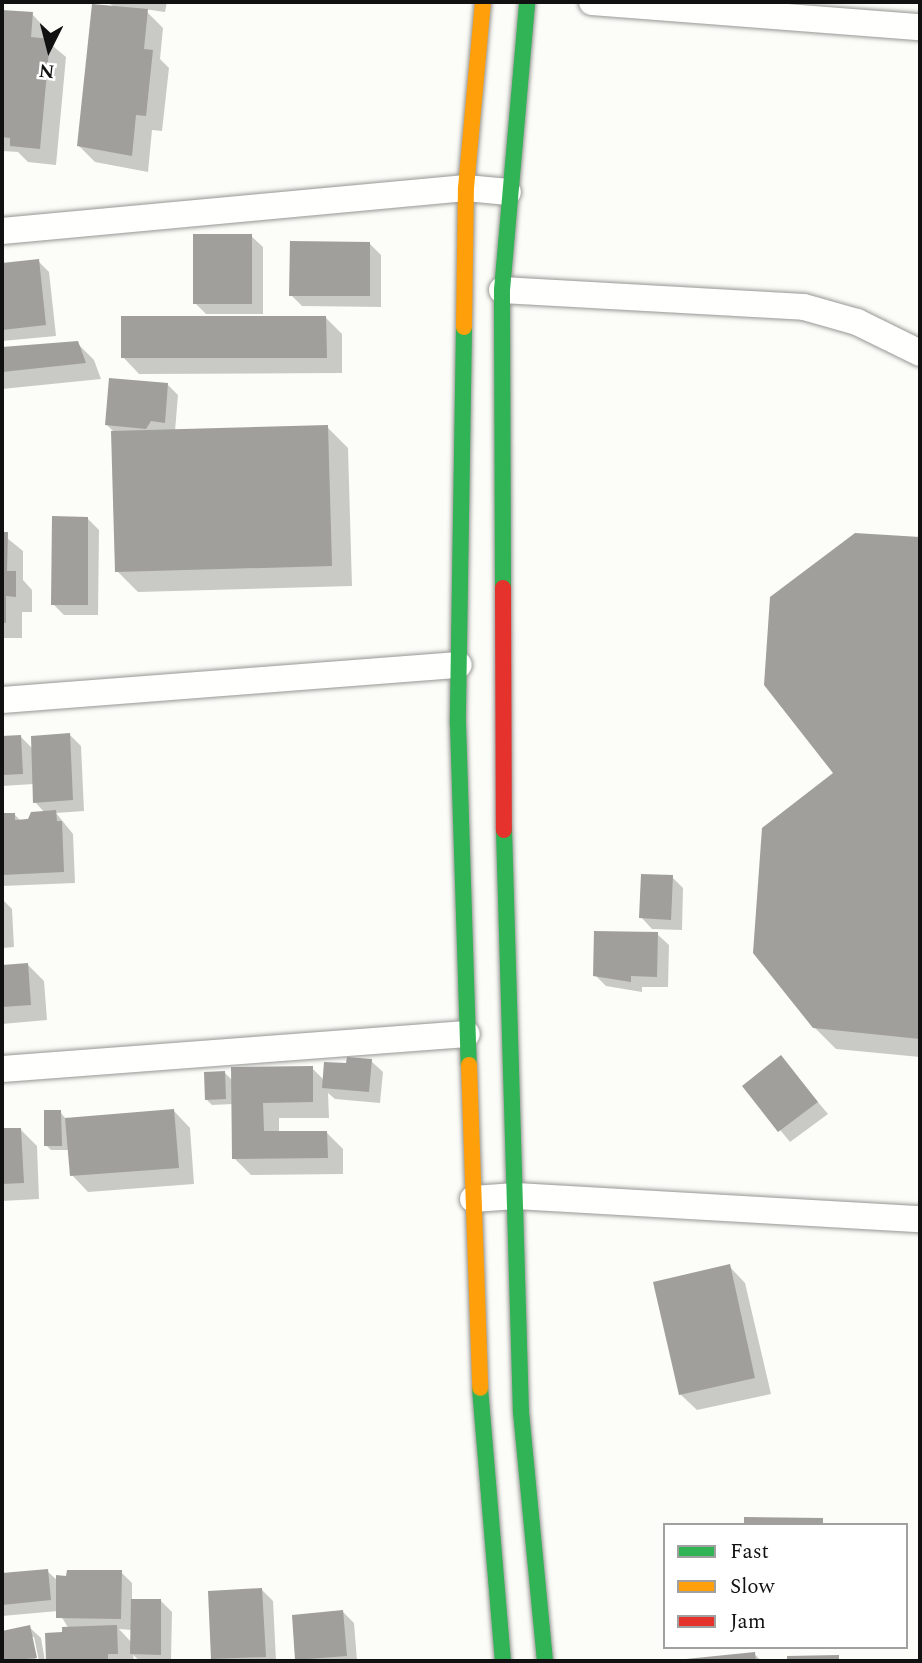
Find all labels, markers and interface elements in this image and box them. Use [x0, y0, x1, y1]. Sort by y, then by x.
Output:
north arrow [14, 14, 84, 84]
text: N [38, 55, 56, 86]
legend [663, 1523, 908, 1649]
text: Fast [730, 1536, 769, 1568]
text: Slow [730, 1571, 774, 1603]
text: Jam [730, 1606, 766, 1638]

